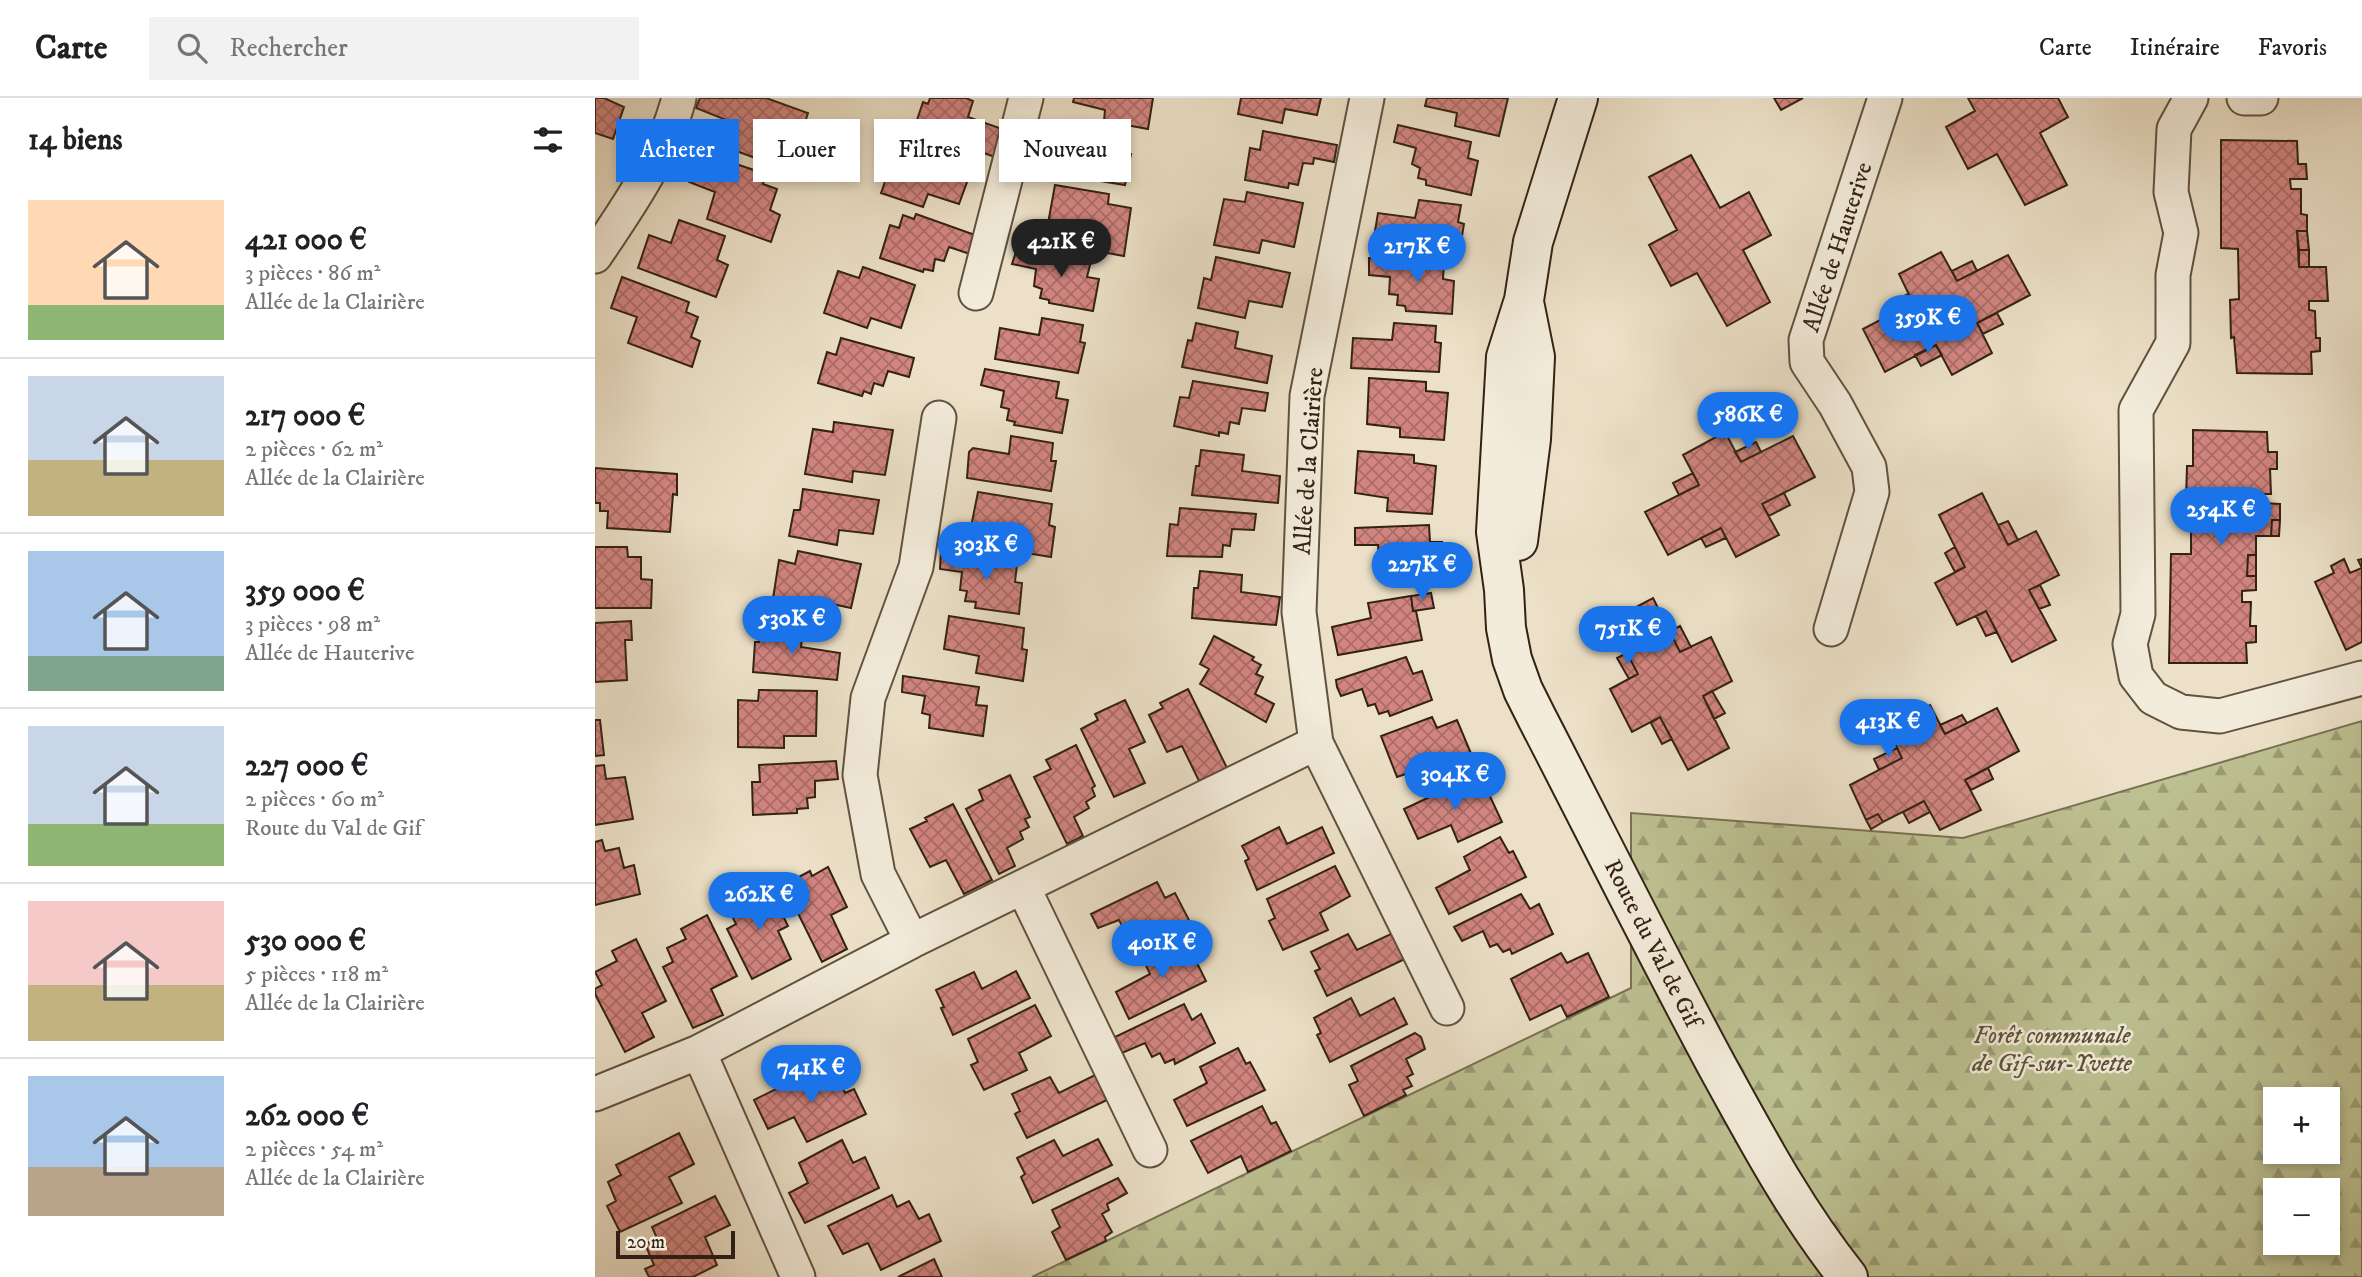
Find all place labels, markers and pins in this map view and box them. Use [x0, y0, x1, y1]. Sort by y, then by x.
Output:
pin: 421K € [1004, 220, 1118, 279]
pin: 217K € [1360, 225, 1474, 284]
pin: 359K € [1871, 296, 1985, 355]
pin: 586K € [1691, 392, 1805, 452]
pin: 254K € [2164, 488, 2278, 547]
pin: 303K € [929, 522, 1043, 582]
pin: 227K € [1365, 542, 1479, 602]
pin: 530K € [735, 596, 849, 656]
pin: 751K € [1571, 606, 1685, 666]
pin: 413K € [1831, 700, 1945, 759]
pin: 304K € [1398, 752, 1512, 812]
pin: 262K € [702, 872, 816, 932]
pin: 401K € [1105, 920, 1219, 980]
pin: 741K € [754, 1046, 868, 1105]

